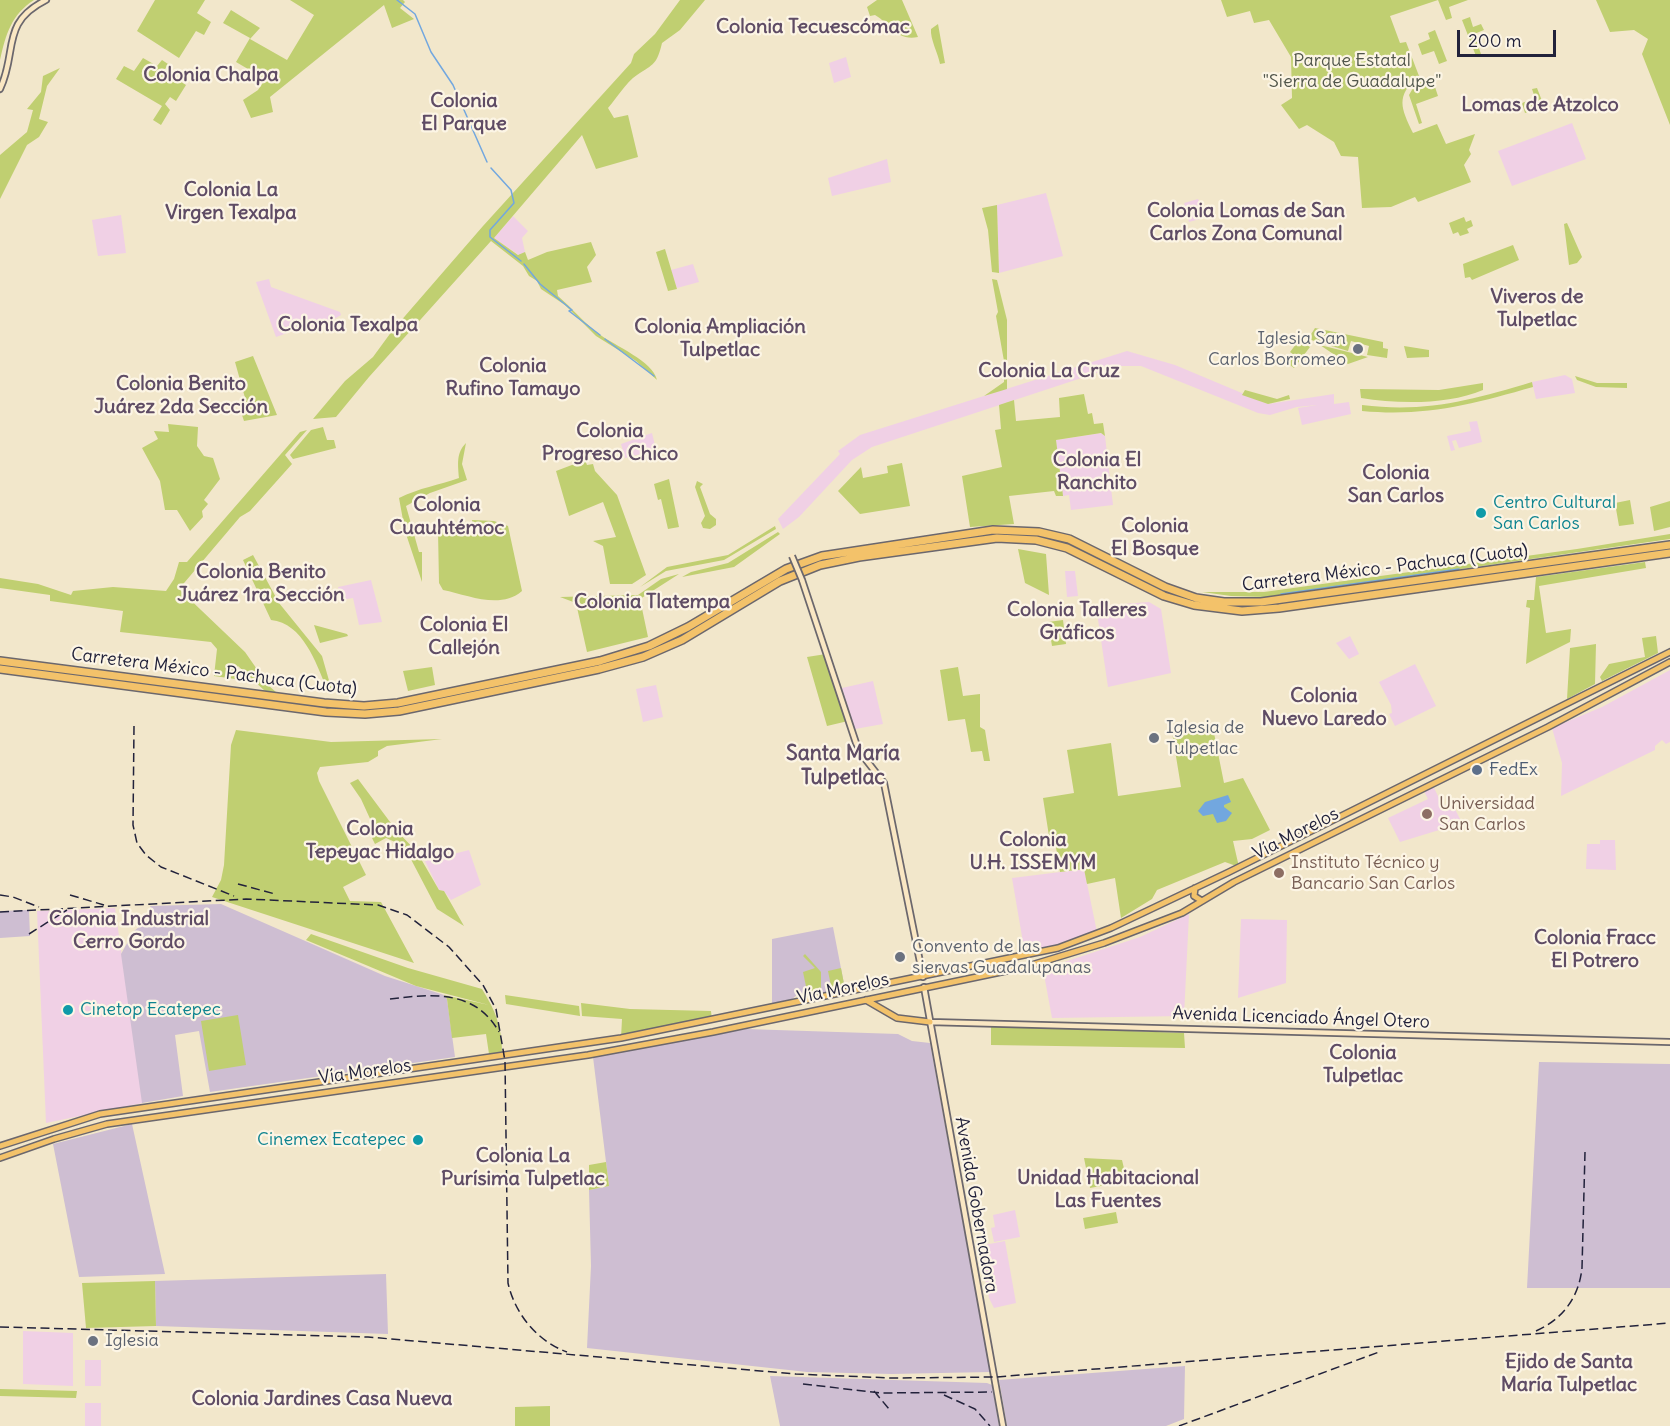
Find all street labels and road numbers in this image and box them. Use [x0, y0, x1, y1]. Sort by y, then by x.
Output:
street label: Carretera México - Pachuca (Cuota) [1241, 540, 1529, 596]
street label: Carretera México - Pachuca (Cuota) [70, 644, 358, 700]
street label: Vía Morelos [1250, 803, 1342, 865]
street label: Vía Morelos [795, 969, 891, 1009]
street label: Avenida Licenciado Ángel Otero [1172, 1003, 1430, 1033]
street label: Vía Morelos [317, 1055, 413, 1089]
street label: Avenida Gobernadora [950, 1115, 1002, 1295]

